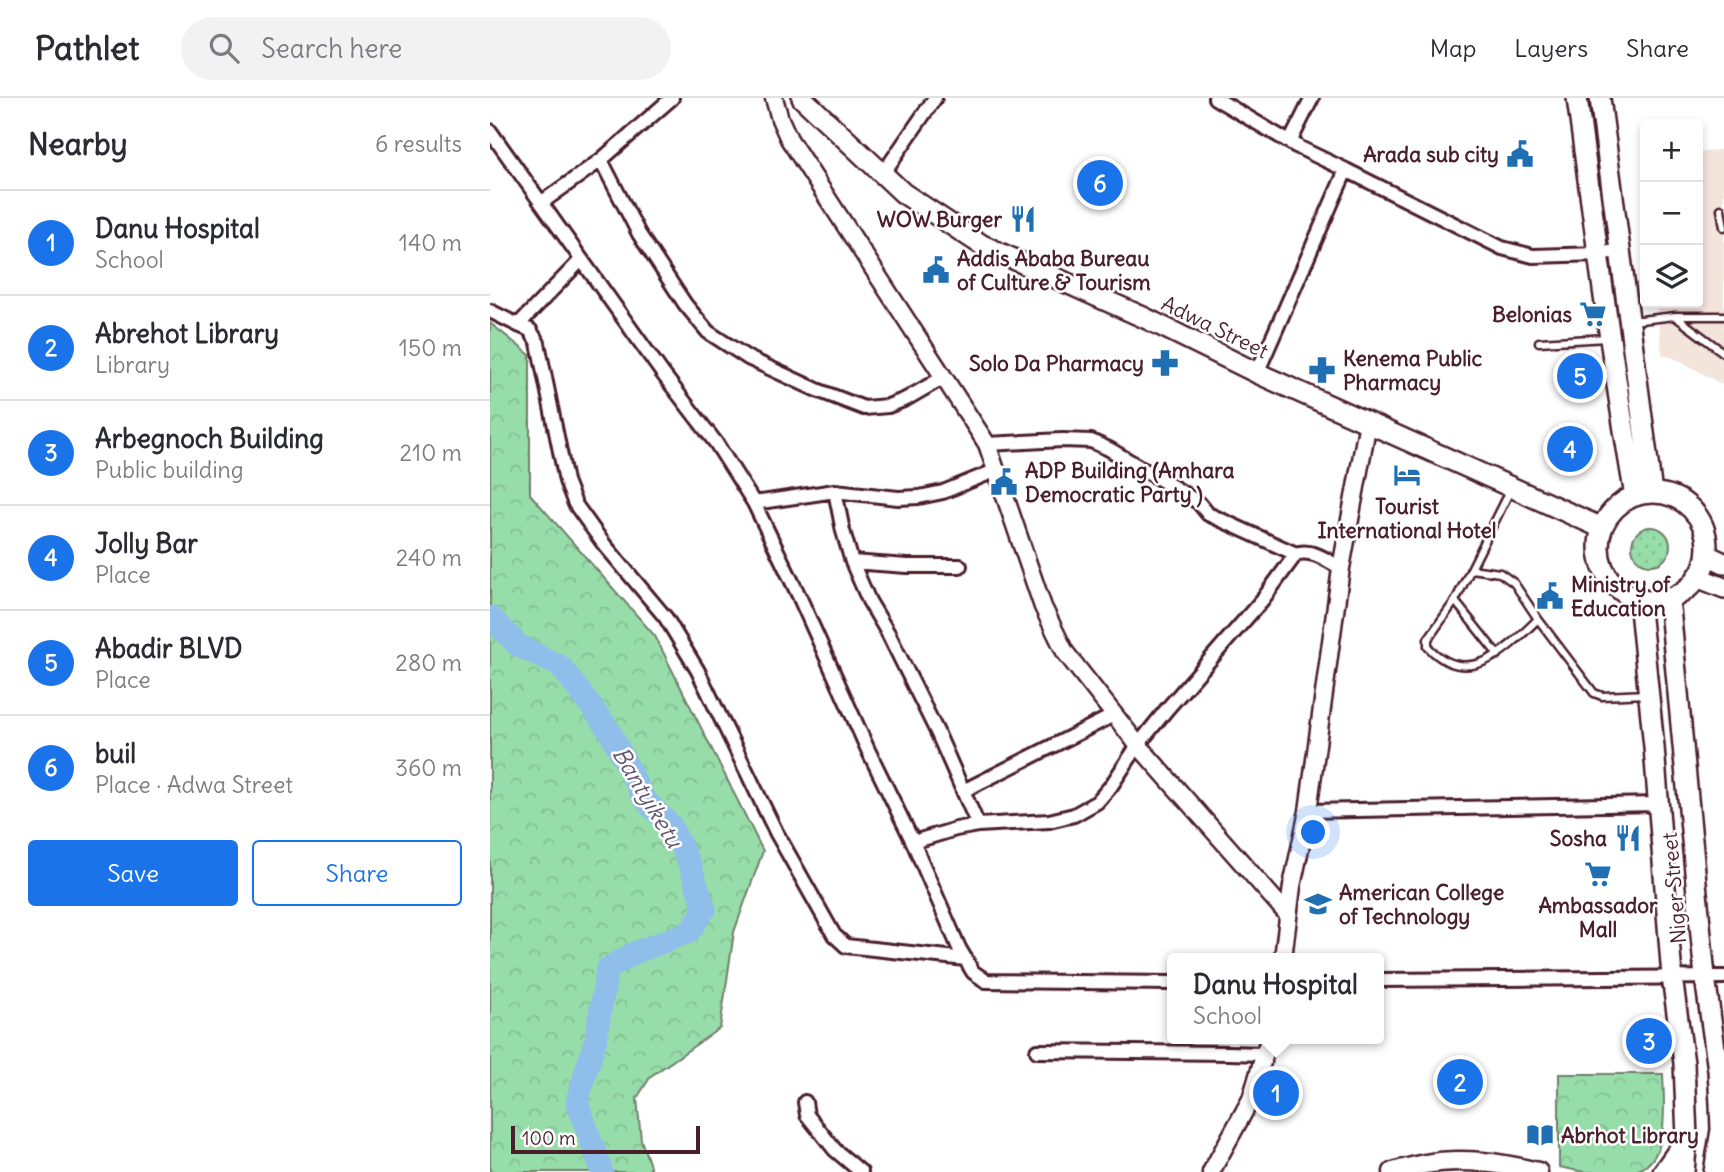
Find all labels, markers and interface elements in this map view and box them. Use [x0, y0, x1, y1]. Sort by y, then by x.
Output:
search box [181, 17, 671, 80]
text: Pathlet [35, 27, 139, 69]
icon: search [205, 29, 243, 67]
text: Search here [261, 32, 402, 65]
text: Map [1430, 33, 1476, 63]
text: Layers [1514, 33, 1588, 63]
text: Share [1626, 33, 1689, 63]
map controls [1640, 119, 1703, 308]
button: + [1640, 119, 1703, 182]
text: Nearby [28, 125, 128, 163]
text: 6 results [375, 129, 462, 158]
public building icon: Arada sub city [1505, 139, 1535, 169]
place label: Arada sub city [1363, 141, 1499, 168]
pin: 6 [1077, 157, 1123, 209]
button: − [1640, 182, 1703, 245]
restaurant icon: WOW Burger [1008, 204, 1038, 234]
place label: WOW Burger [877, 206, 1002, 233]
text: Danu Hospital [95, 212, 260, 245]
text: 1 [46, 228, 56, 257]
text: 140 m [399, 228, 462, 257]
text: School [95, 245, 164, 274]
place label: Addis Ababa Bureau of Culture & Tourism [957, 245, 1151, 296]
button: layers [1640, 245, 1703, 308]
public building icon: Addis Ababa Bureau of Culture & Tourism [921, 255, 951, 285]
street label: Adwa Street [1157, 290, 1273, 364]
supermarket icon: Belonias [1578, 299, 1608, 329]
place label: Belonias [1492, 301, 1572, 328]
text: Abrehot Library [95, 317, 279, 350]
text: 2 [45, 333, 57, 362]
text: 150 m [399, 333, 462, 362]
place label: Kenema Public Pharmacy [1343, 345, 1483, 396]
pharmacy icon: Solo Da Pharmacy [1150, 348, 1180, 378]
text: Library [95, 350, 170, 379]
place label: Solo Da Pharmacy [969, 350, 1144, 377]
pin: 5 [1557, 350, 1603, 402]
pharmacy icon: Kenema Public Pharmacy [1307, 355, 1337, 385]
text: Arbegnoch Building [95, 422, 324, 455]
pin: 4 [1547, 423, 1593, 475]
text: 3 [44, 438, 58, 467]
text: 210 m [399, 438, 462, 467]
text: Public building [95, 455, 244, 484]
place label: ADP Building (Amhara Democratic Party ) [1025, 457, 1235, 508]
hotel icon: Tourist International Hotel [1392, 460, 1422, 490]
public building icon: ADP Building (Amhara Democratic Party ) [989, 467, 1019, 497]
place label: Tourist International Hotel [1318, 493, 1496, 544]
text: Jolly Bar [95, 527, 198, 560]
text: 4 [44, 543, 58, 572]
text: 240 m [396, 543, 462, 572]
text: Place [95, 560, 151, 589]
place label: Ministry of Education [1571, 571, 1671, 622]
public building icon: Ministry of Education [1535, 581, 1565, 611]
text: Abadir BLVD [95, 632, 242, 665]
text: 5 [44, 648, 58, 677]
text: 280 m [395, 648, 462, 677]
text: Place [95, 665, 151, 694]
text: buil [95, 737, 136, 770]
water label: Bantyiketu [607, 741, 690, 854]
text: 6 [44, 753, 58, 782]
text: 360 m [395, 753, 462, 782]
text: Place · Adwa Street [95, 770, 293, 799]
your location [1296, 815, 1330, 849]
restaurant icon: Sosha [1613, 823, 1643, 853]
place label: Sosha [1550, 825, 1607, 852]
street label: Niger Street [1656, 831, 1692, 945]
button: Save [28, 840, 238, 906]
button: Share [252, 840, 462, 906]
supermarket icon: Ambassador Mall [1583, 859, 1613, 889]
place label: American College of Technology [1339, 879, 1504, 930]
school or university icon: American College of Technology [1303, 889, 1333, 919]
place label: Ambassador Mall [1538, 892, 1658, 943]
popup [1167, 953, 1384, 1044]
text: Danu Hospital [1193, 968, 1358, 1001]
text: School [1193, 1001, 1262, 1030]
pin: 3 [1626, 1015, 1672, 1067]
pin: 2 [1437, 1056, 1483, 1108]
pin: 1 [1253, 1067, 1299, 1119]
library icon: Abrhot Library [1525, 1120, 1555, 1150]
place label: Abrhot Library [1561, 1122, 1699, 1149]
scale bar [511, 1123, 700, 1155]
text: 100 m [522, 1126, 576, 1150]

